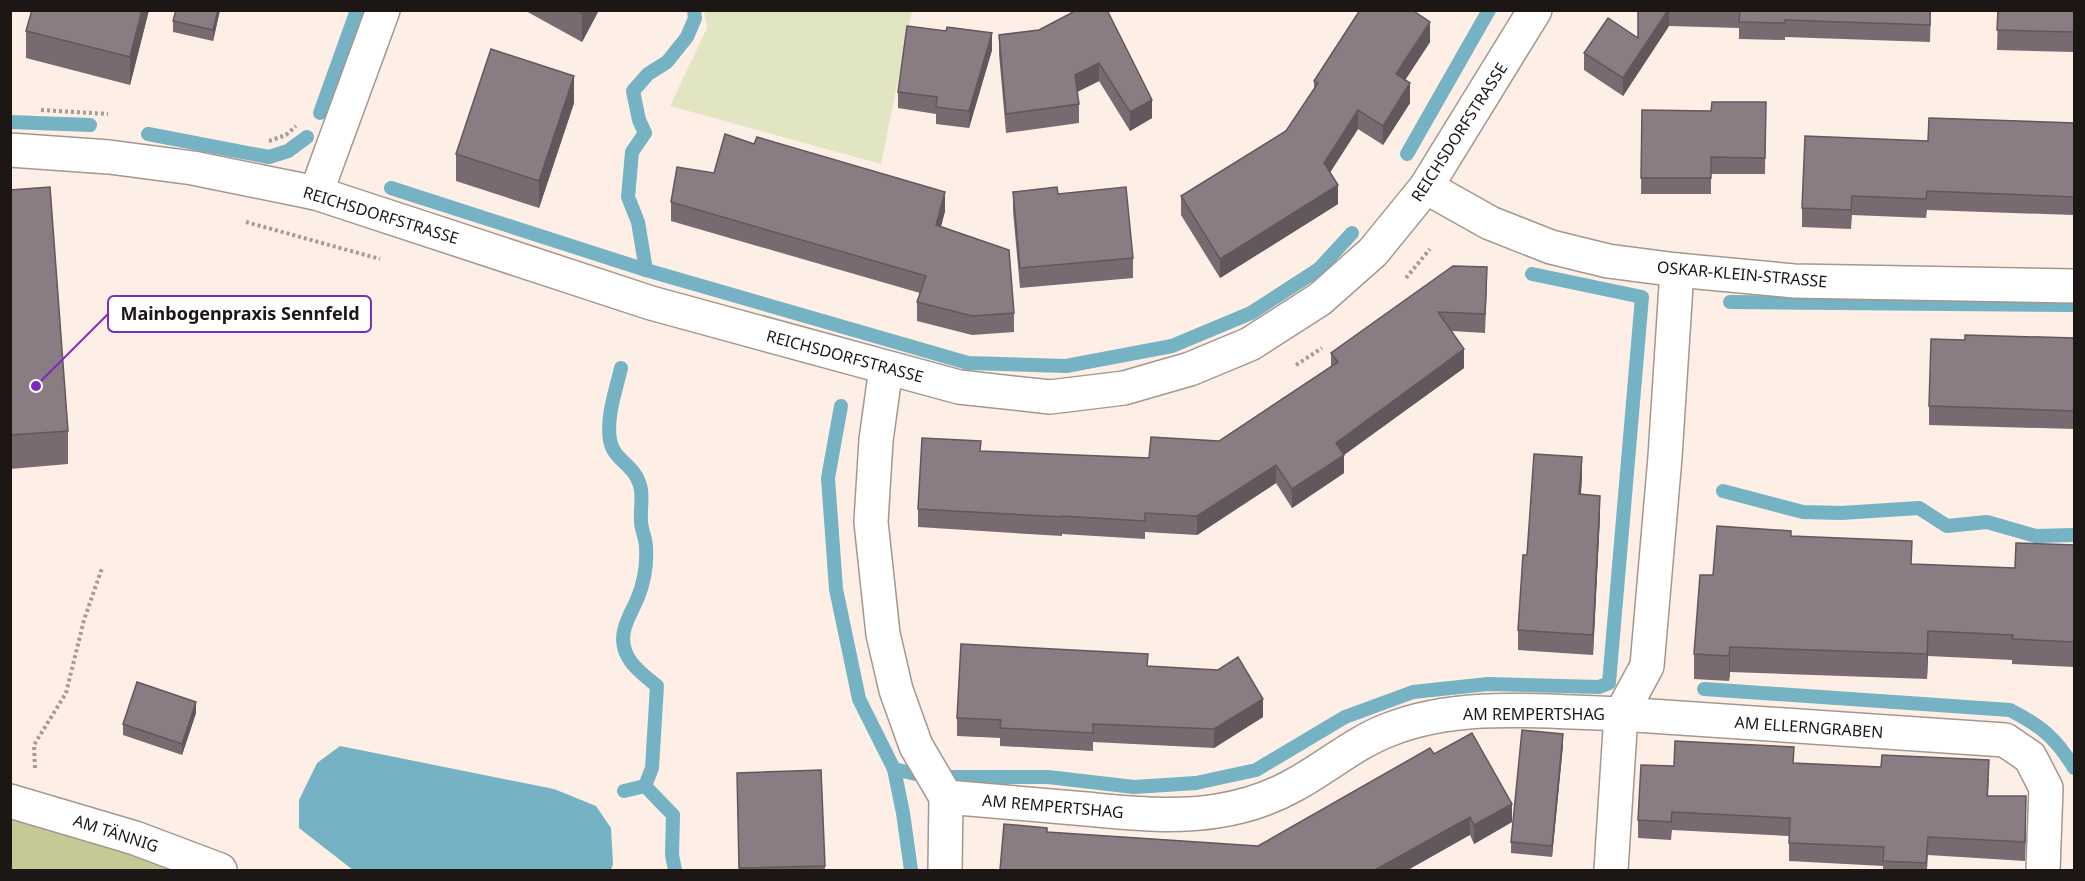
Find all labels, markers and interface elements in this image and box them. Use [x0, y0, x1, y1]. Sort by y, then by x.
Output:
street label: REICHSDORFSTRASSE [1406, 58, 1512, 206]
street label: REICHSDORFSTRASSE [300, 181, 462, 249]
street label: OSKAR-KLEIN-STRASSE [1656, 256, 1828, 292]
callout: Mainbogenpraxis Sennfeld [108, 296, 371, 332]
text: Mainbogenpraxis Sennfeld [120, 301, 360, 325]
street label: REICHSDORFSTRASSE [764, 324, 926, 388]
street label: AM REMPERTSHAG [1463, 703, 1605, 725]
street label: AM ELLERNGRABEN [1734, 711, 1884, 743]
street label: AM REMPERTSHAG [981, 789, 1125, 823]
street label: AM TÄNNIG [71, 809, 161, 857]

